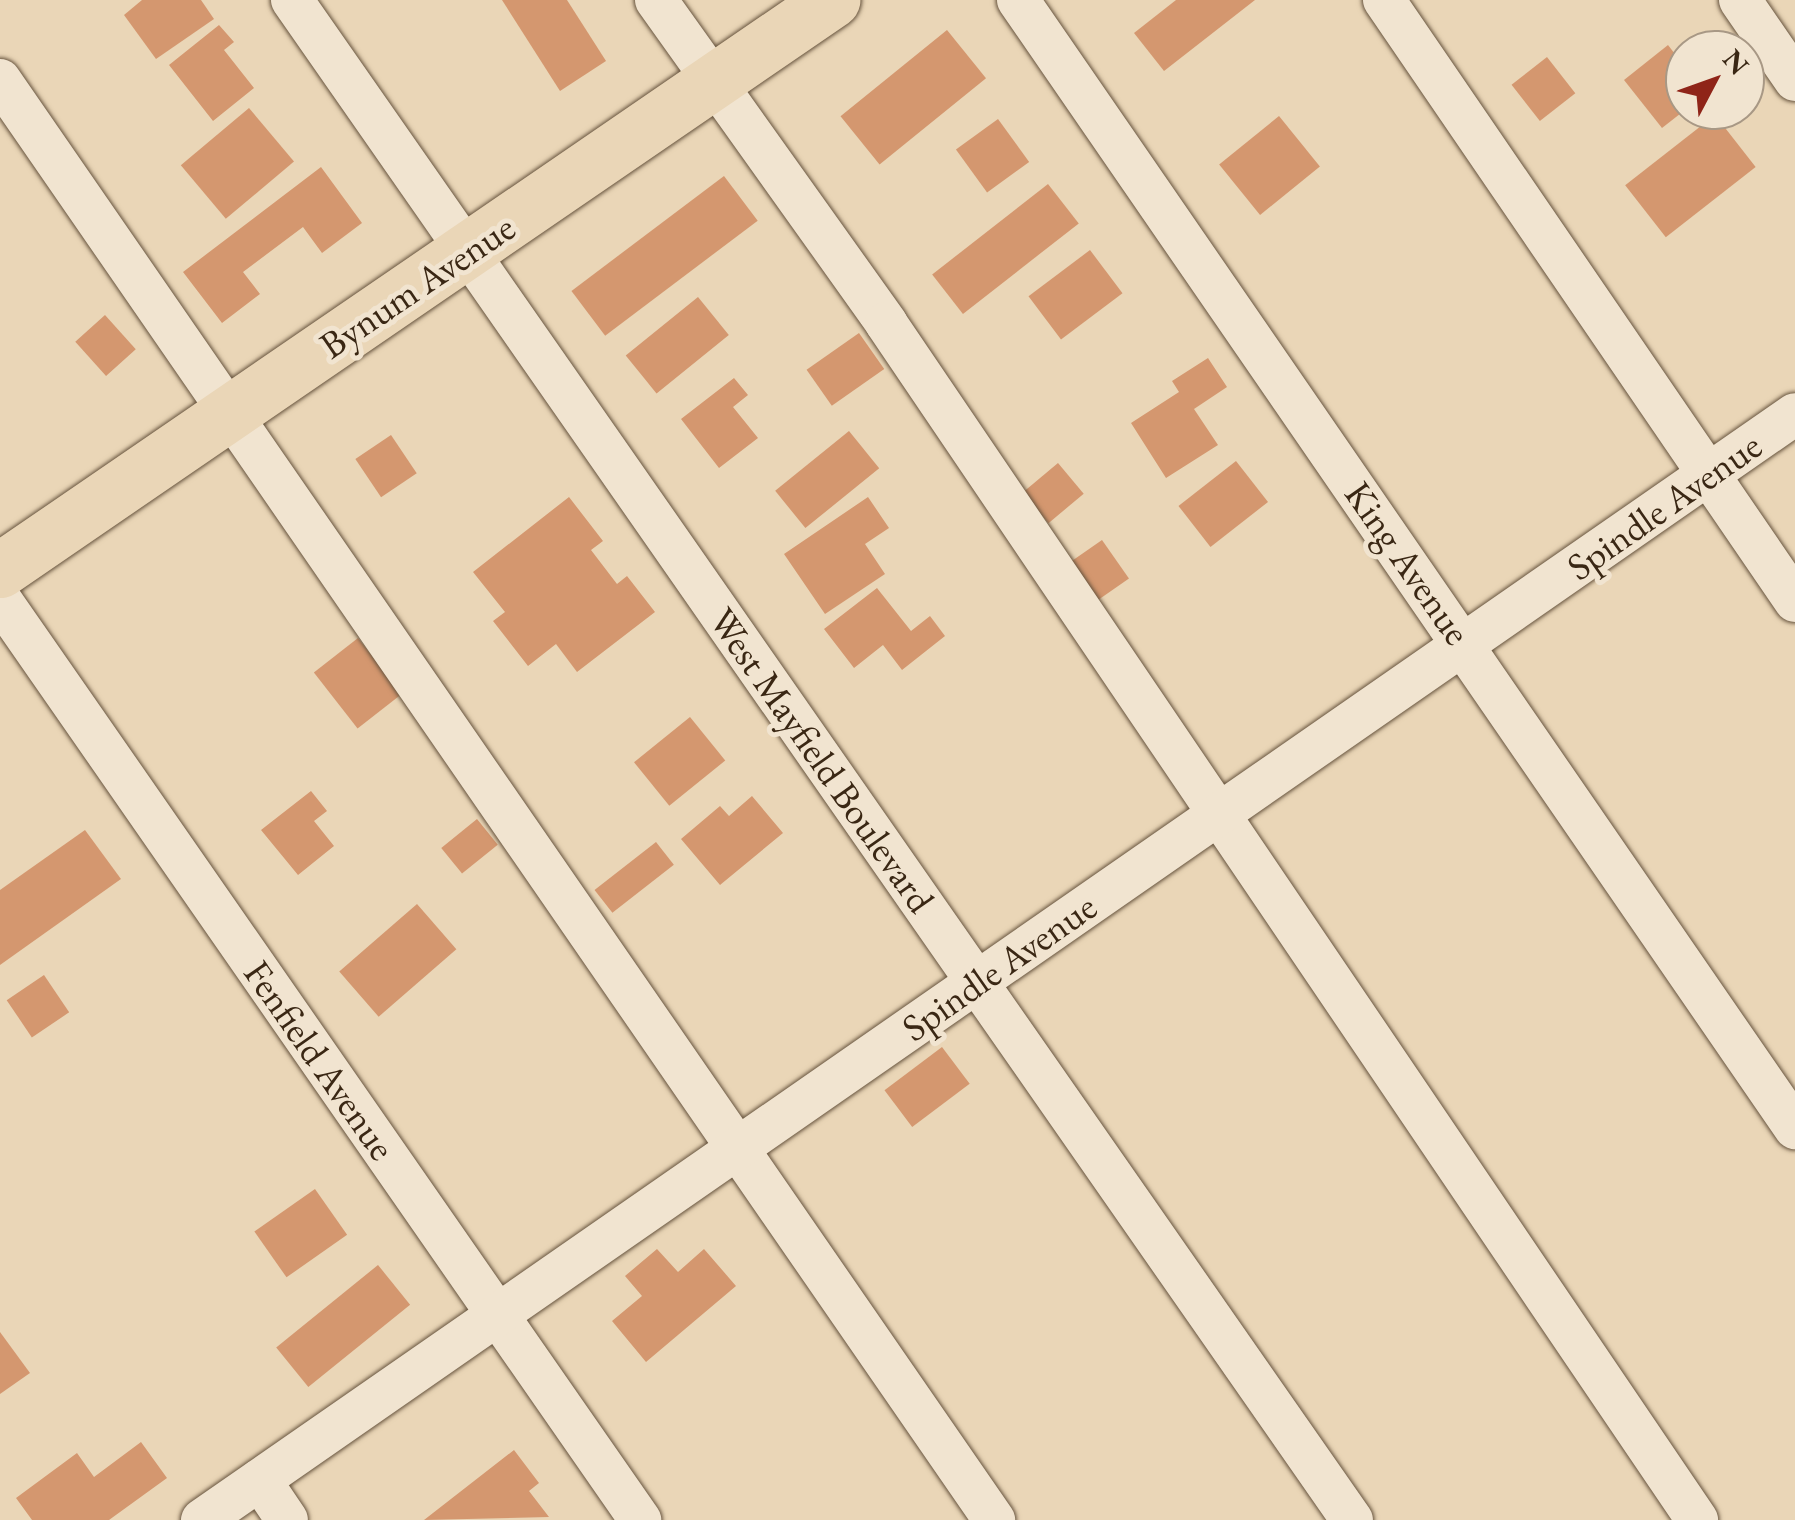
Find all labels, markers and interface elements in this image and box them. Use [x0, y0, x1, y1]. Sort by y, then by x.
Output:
north arrow [1665, 30, 1765, 130]
text: N [1715, 41, 1757, 82]
street label: Bynum Avenue [311, 204, 523, 368]
street label: Spindle Avenue [1558, 422, 1770, 590]
street label: King Avenue [1335, 473, 1481, 653]
street label: West Mayfield Boulevard [700, 599, 944, 921]
street label: Spindle Avenue [893, 883, 1105, 1051]
street label: Fenfield Avenue [235, 952, 405, 1168]

